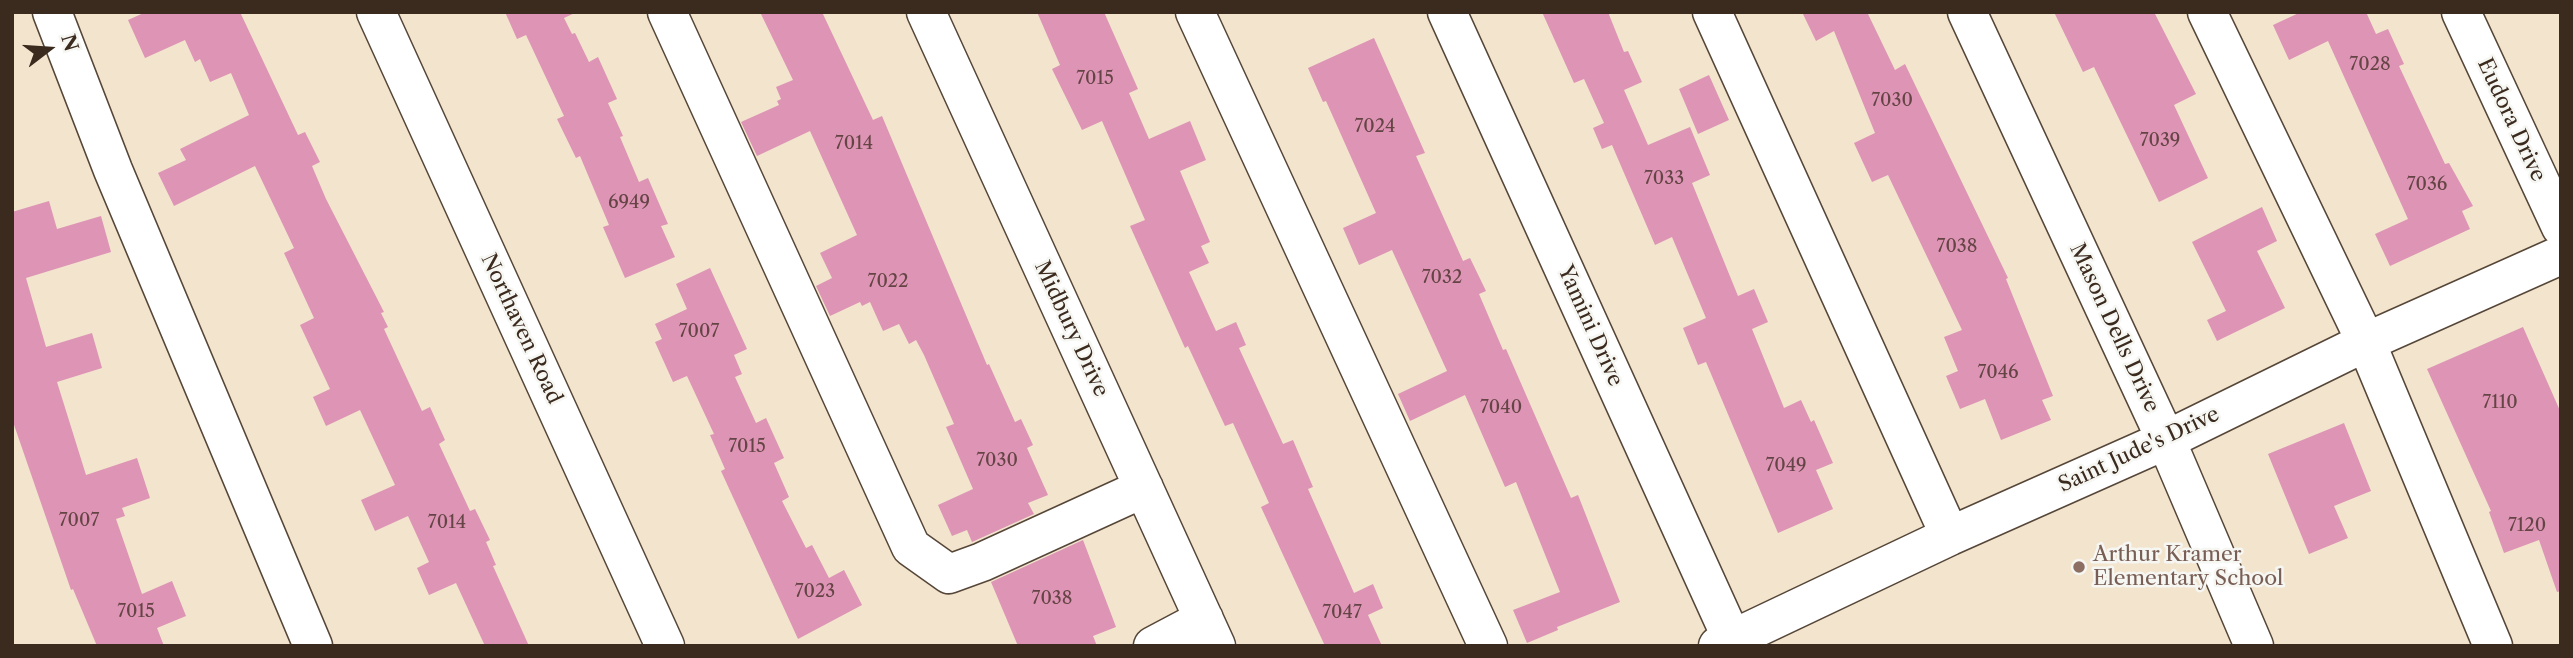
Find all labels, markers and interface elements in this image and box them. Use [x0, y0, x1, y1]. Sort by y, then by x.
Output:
north arrow [14, 14, 84, 84]
text: N [56, 31, 83, 54]
house number: 7028 [2349, 54, 2391, 76]
street label: Eudora Drive [2471, 54, 2551, 186]
house number: 7015 [1076, 68, 1114, 90]
house number: 7030 [1871, 90, 1913, 112]
house number: 7024 [1354, 116, 1396, 138]
house number: 7039 [2140, 130, 2180, 152]
house number: 7014 [835, 133, 873, 155]
house number: 7033 [1644, 168, 1684, 190]
house number: 7036 [2407, 174, 2447, 196]
house number: 6949 [608, 192, 650, 214]
house number: 7038 [1937, 236, 1977, 258]
street label: Mason Dells Drive [2064, 240, 2164, 416]
street label: Northaven Road [475, 250, 567, 408]
street label: Midbury Drive [1029, 257, 1113, 401]
street label: Yamini Drive [1552, 262, 1628, 390]
house number: 7032 [1422, 267, 1462, 289]
house number: 7022 [868, 271, 908, 293]
house number: 7007 [679, 321, 719, 343]
house number: 7046 [1977, 362, 2019, 384]
house number: 7110 [2482, 392, 2518, 414]
house number: 7040 [1480, 397, 1522, 419]
street label: Saint Jude's Drive [2055, 402, 2223, 498]
house number: 7015 [728, 436, 766, 458]
house number: 7030 [976, 450, 1018, 472]
house number: 7049 [1765, 455, 1807, 477]
house number: 7007 [59, 510, 99, 532]
house number: 7014 [428, 512, 466, 534]
house number: 7120 [2508, 515, 2546, 537]
place label: Arthur Kramer Elementary School [2093, 542, 2283, 592]
marker: Arthur Kramer Elementary School [2071, 559, 2087, 575]
house number: 7023 [795, 581, 835, 603]
house number: 7038 [1032, 588, 1072, 610]
house number: 7015 [117, 601, 155, 623]
house number: 7047 [1322, 602, 1362, 624]

